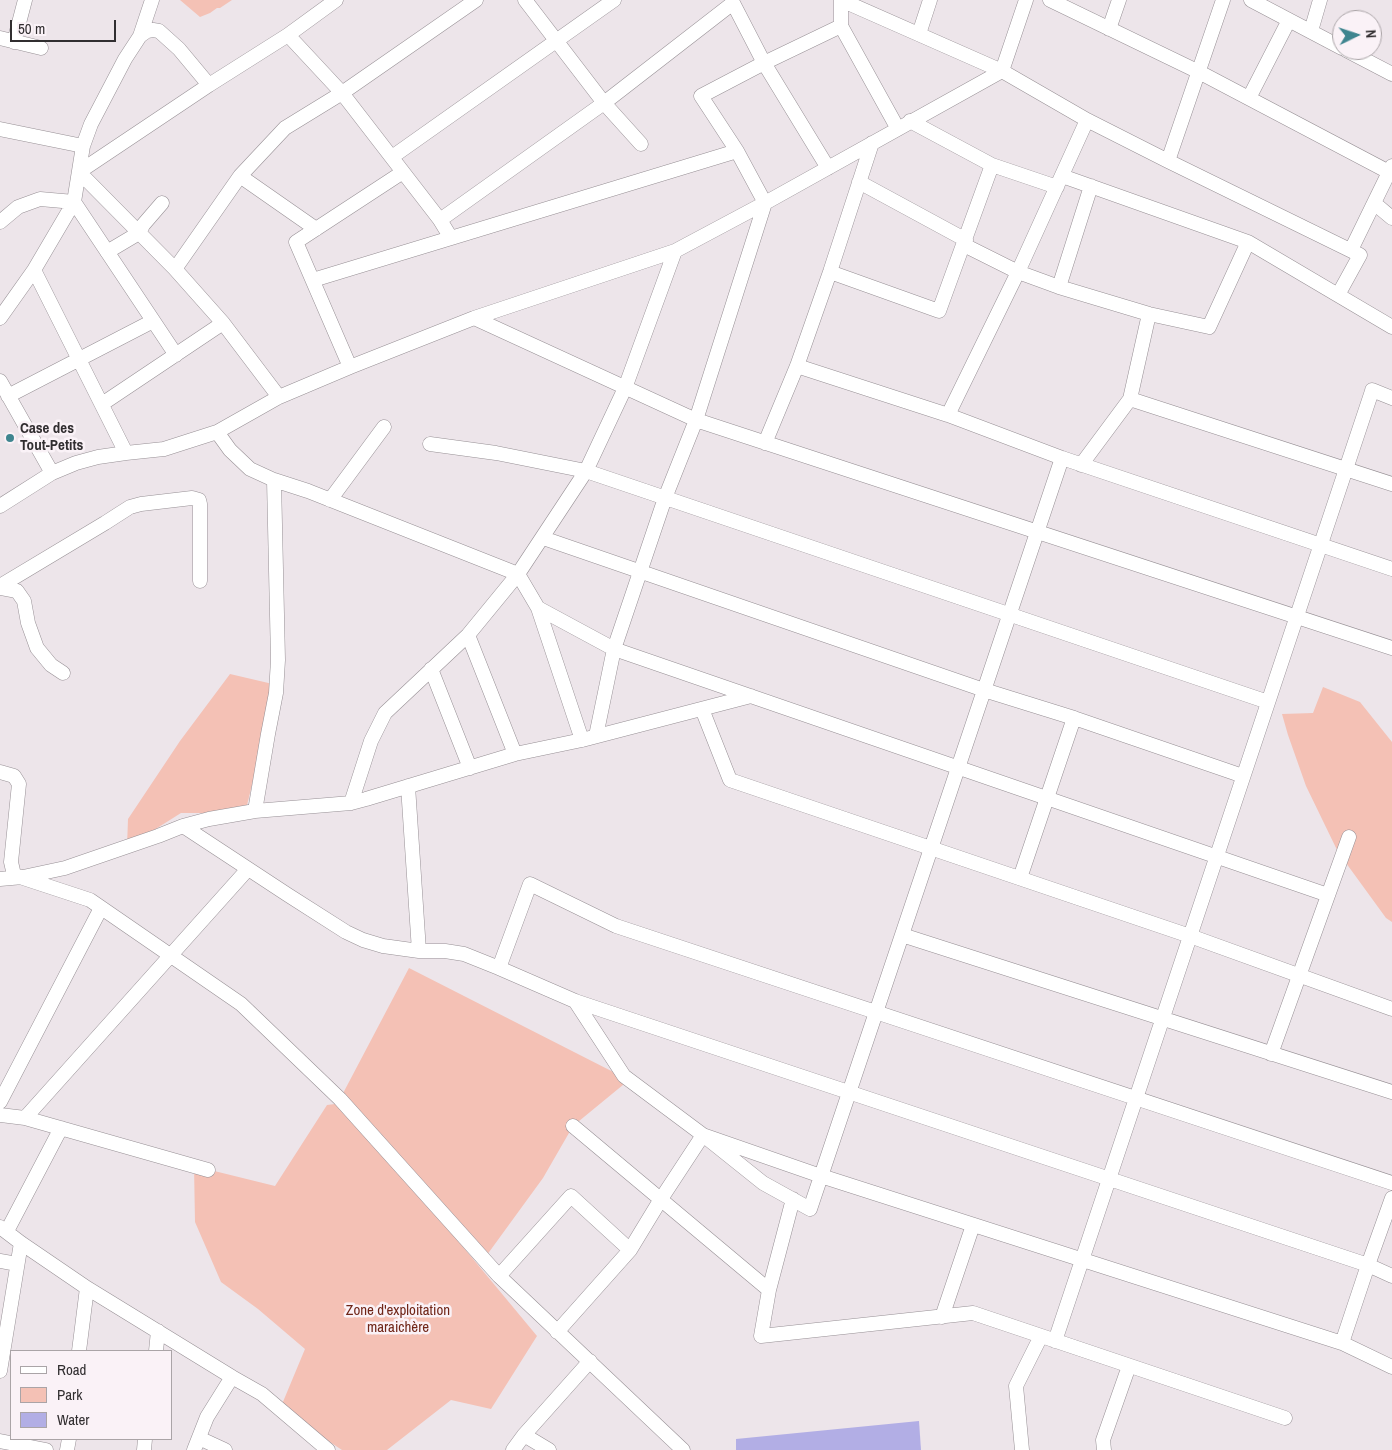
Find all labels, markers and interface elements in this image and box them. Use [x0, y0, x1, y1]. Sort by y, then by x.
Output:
scale bar [12, 10, 119, 42]
north arrow [1332, 10, 1382, 60]
text: 50 m [18, 18, 45, 39]
text: N [1362, 29, 1380, 39]
place label: Case des Tout-Petits [20, 420, 83, 455]
marker: Case des Tout-Petits [4, 432, 16, 444]
park label: Zone d'exploitation maraichère [346, 1302, 450, 1337]
legend [10, 1350, 172, 1440]
text: Road [57, 1359, 86, 1380]
text: Park [57, 1384, 82, 1405]
text: Water [57, 1409, 89, 1430]

